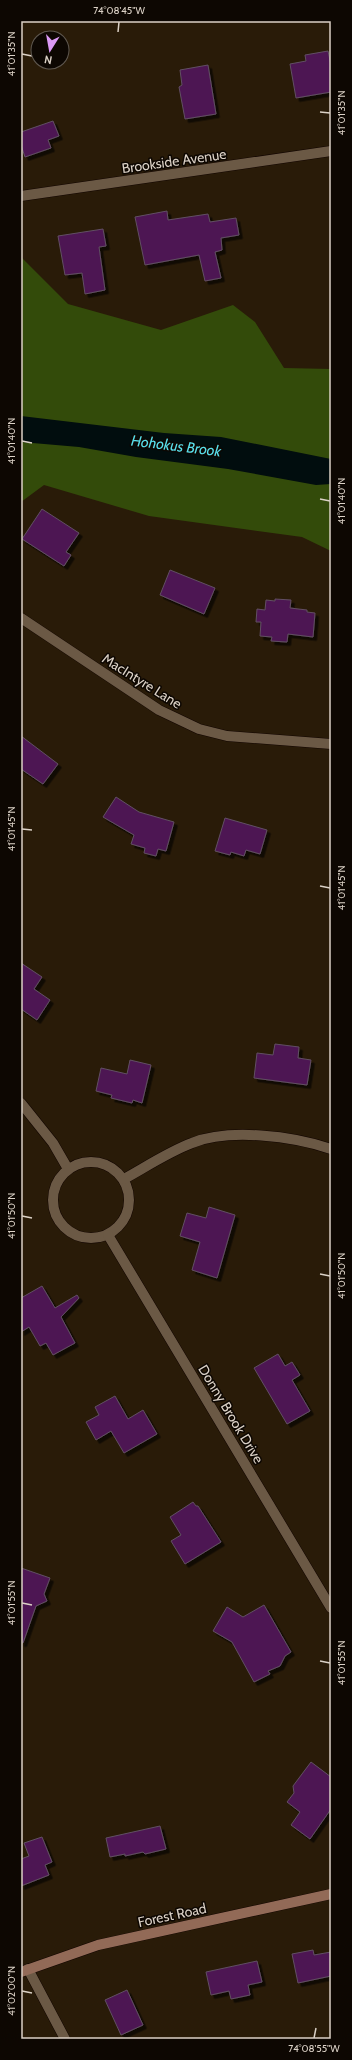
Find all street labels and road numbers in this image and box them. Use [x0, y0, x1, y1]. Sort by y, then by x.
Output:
street label: Brookside Avenue [121, 145, 227, 177]
street label: MacIntyre Lane [99, 649, 185, 713]
street label: Donny Brook Drive [194, 1361, 268, 1467]
street label: Forest Road [136, 1899, 208, 1931]

